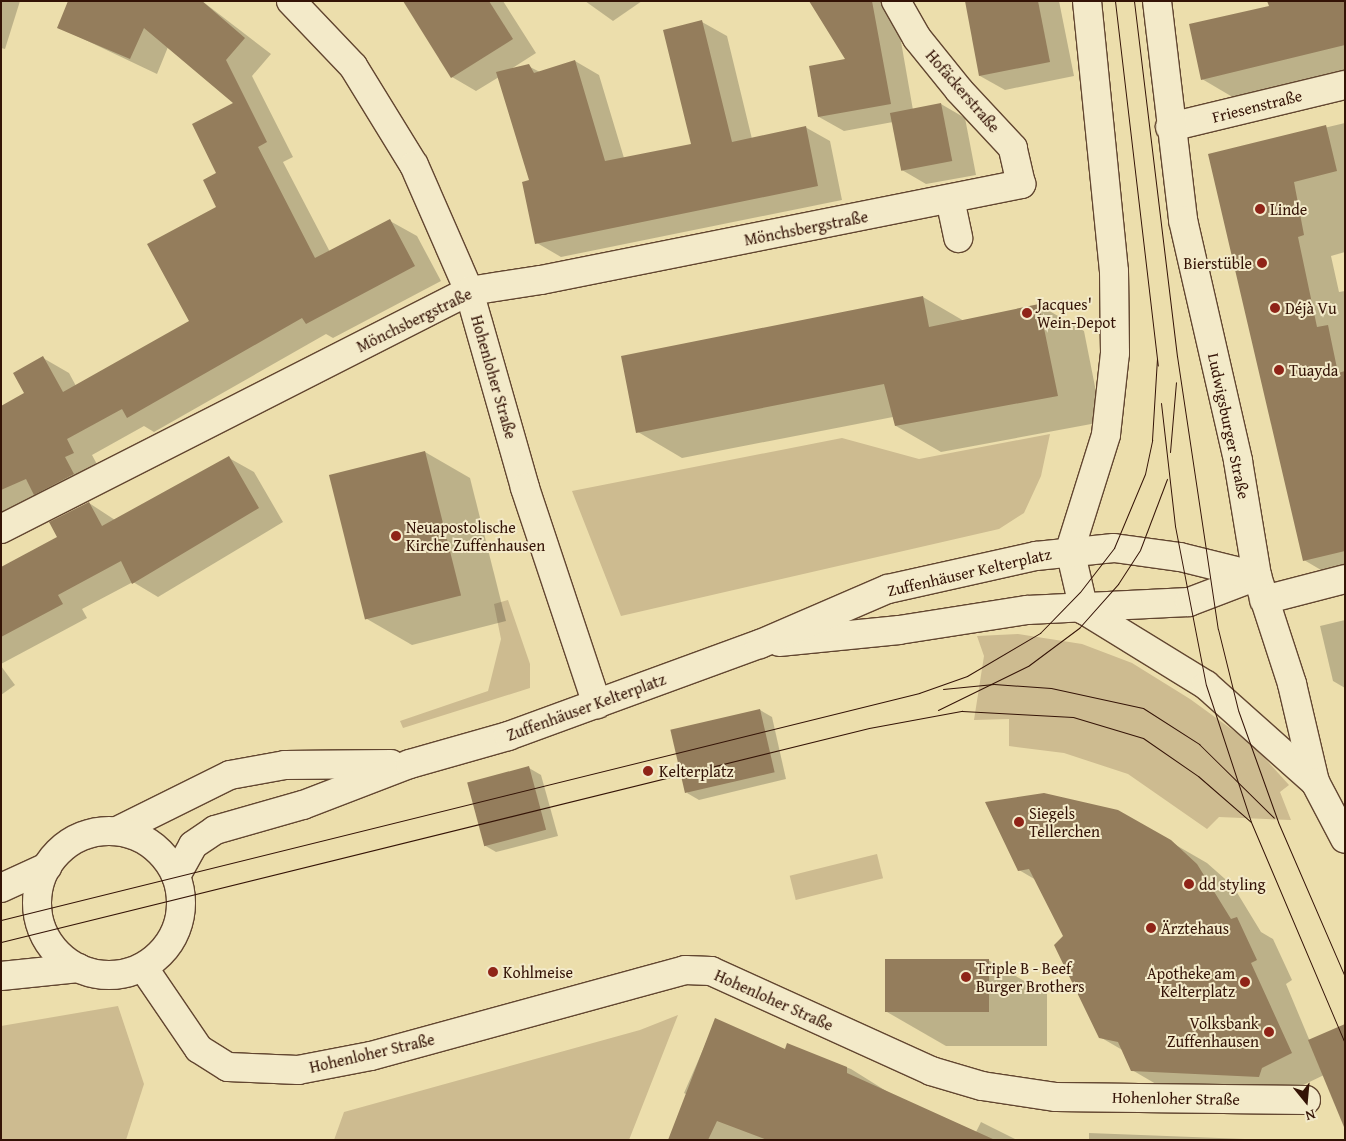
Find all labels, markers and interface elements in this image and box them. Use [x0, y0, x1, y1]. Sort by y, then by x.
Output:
street label: Hofäckerstraße [922, 46, 1004, 136]
street label: Friesenstraße [1210, 86, 1304, 126]
place label: Linde [1270, 199, 1307, 219]
marker: Linde [1254, 203, 1266, 215]
street label: Mönchsbergstraße [742, 207, 870, 249]
place label: Bierstüble [1183, 253, 1252, 273]
marker: Bierstüble [1256, 257, 1268, 269]
street label: Mönchsbergstraße [353, 284, 475, 356]
place label: Jacques' Wein-Depot [1037, 294, 1116, 332]
place label: Déjà Vu [1285, 298, 1337, 318]
marker: Déjà Vu [1269, 302, 1281, 314]
marker: Jacques' Wein-Depot [1021, 307, 1033, 319]
street label: Hohenloher Straße [467, 313, 521, 441]
street label: Ludwigsburger Straße [1204, 351, 1254, 501]
place label: Tuayda [1289, 360, 1338, 380]
marker: Tuayda [1273, 364, 1285, 376]
place label: Neuapostolische Kirche Zuffenhausen [406, 517, 545, 555]
marker: Neuapostolische Kirche Zuffenhausen [390, 530, 402, 542]
street label: Zuffenhäuser Kelterplatz [885, 544, 1053, 600]
street label: Zuffenhäuser Kelterplatz [504, 669, 668, 745]
place label: Kelterplatz [659, 761, 734, 781]
marker: Kelterplatz [641, 764, 655, 778]
place label: Siegels Tellerchen [1029, 803, 1100, 841]
marker: Siegels Tellerchen [1013, 816, 1025, 828]
place label: dd styling [1199, 874, 1266, 894]
marker: dd styling [1183, 878, 1195, 890]
place label: Ärztehaus [1161, 918, 1229, 938]
marker: Ärztehaus [1145, 922, 1157, 934]
place label: Triple B - Beef Burger Brothers [976, 958, 1085, 996]
place label: Kohlmeise [503, 962, 573, 982]
place label: Apotheke am Kelterplatz [1147, 963, 1235, 1001]
street label: Hohenloher Straße [712, 965, 836, 1035]
marker: Kohlmeise [487, 966, 499, 978]
marker: Triple B - Beef Burger Brothers [960, 971, 972, 983]
marker: Apotheke am Kelterplatz [1239, 976, 1251, 988]
place label: Volksbank Zuffenhausen [1167, 1013, 1259, 1051]
marker: Volksbank Zuffenhausen [1263, 1026, 1275, 1038]
street label: Hohenloher Straße [308, 1029, 436, 1077]
north arrow [1281, 1076, 1331, 1126]
street label: Hohenloher Straße [1112, 1087, 1240, 1109]
text: N [1303, 1104, 1318, 1126]

